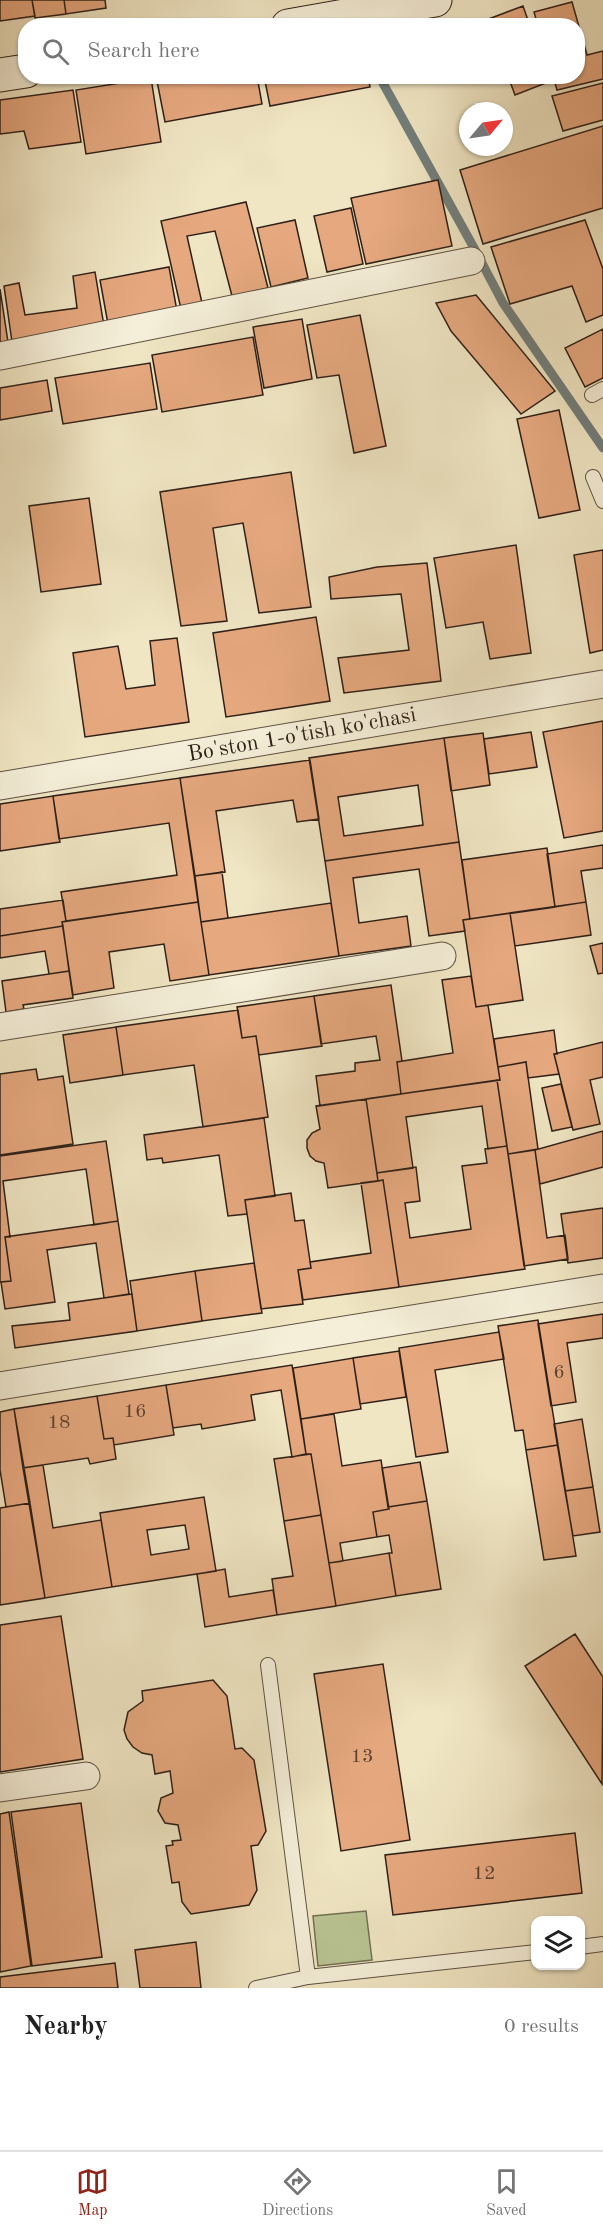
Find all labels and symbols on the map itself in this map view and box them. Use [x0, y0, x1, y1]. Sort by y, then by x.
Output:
north arrow [459, 102, 513, 156]
street label: Bo'ston 1-o'tish ko'chasi [186, 704, 418, 766]
house number: 6 [553, 1363, 565, 1383]
house number: 16 [123, 1402, 147, 1422]
house number: 18 [47, 1413, 71, 1433]
house number: 13 [350, 1747, 374, 1767]
house number: 12 [472, 1864, 496, 1884]

